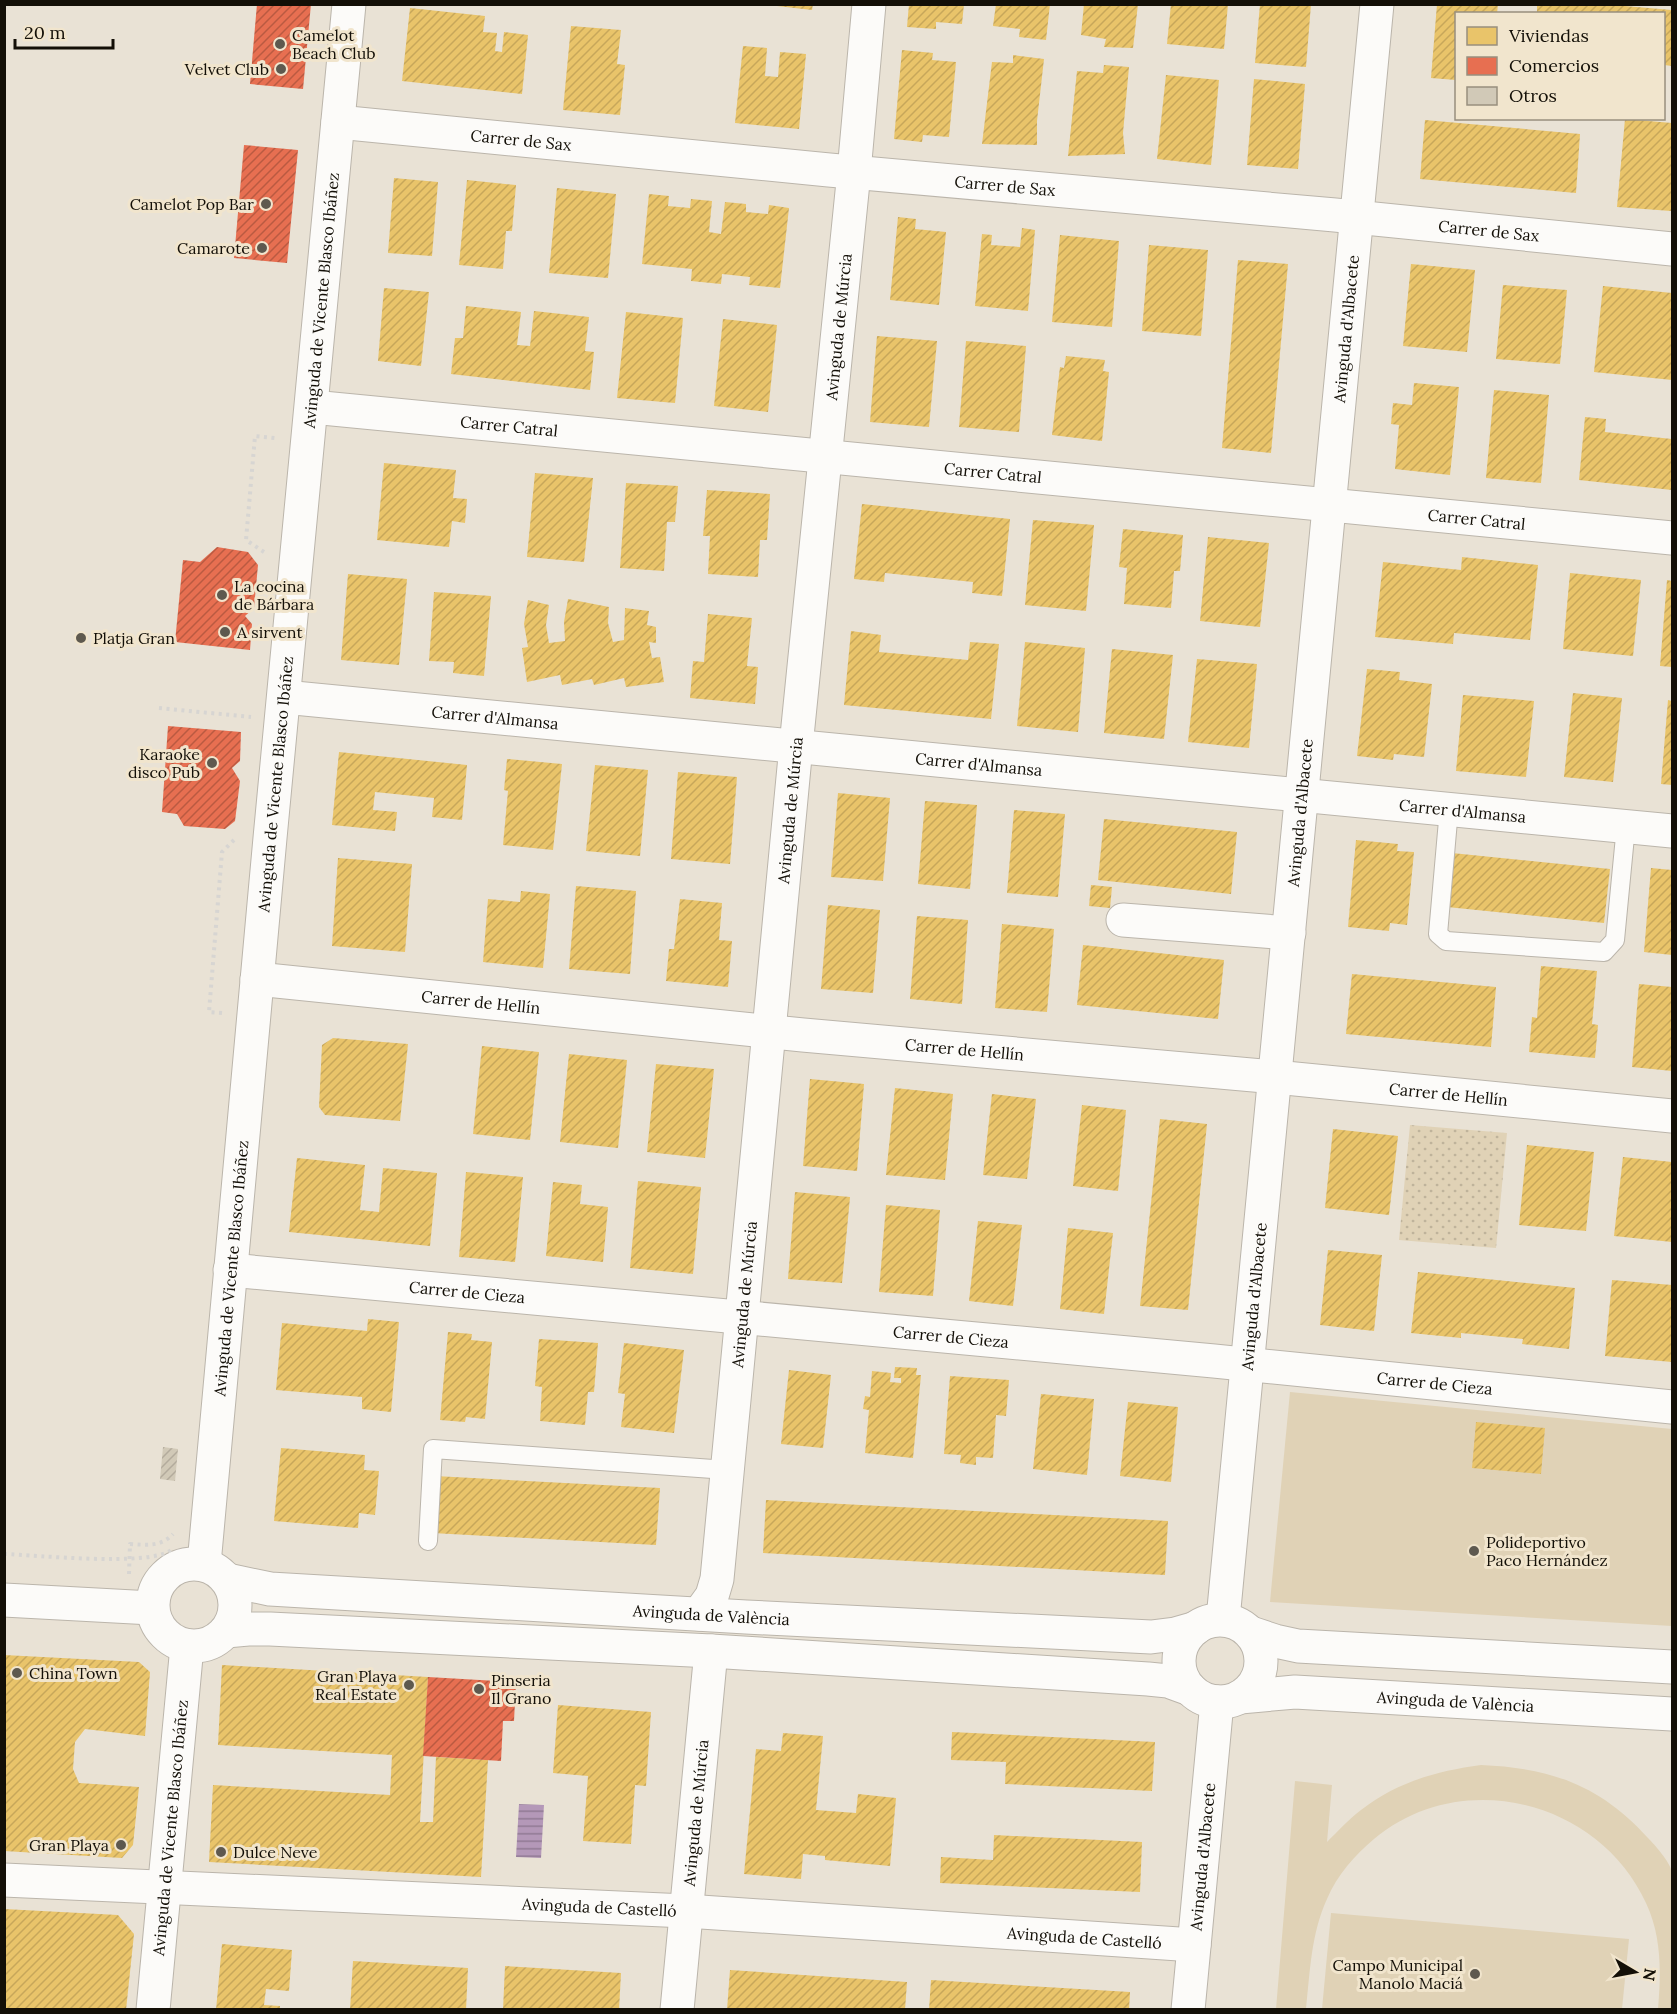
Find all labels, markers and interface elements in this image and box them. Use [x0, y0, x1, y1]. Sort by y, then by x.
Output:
scale bar [15, 12, 112, 50]
legend [1455, 12, 1665, 120]
text: 20 m [24, 21, 66, 44]
text: Viviendas [1508, 24, 1589, 47]
place label: Camelot Beach Club [292, 25, 376, 63]
marker: Camelot Beach Club [273, 37, 287, 51]
text: Comercios [1509, 54, 1599, 77]
place label: Velvet Club [184, 59, 269, 79]
marker: Velvet Club [274, 62, 288, 76]
text: Otros [1509, 84, 1557, 107]
street label: Carrer de Sax [470, 125, 573, 155]
street label: Carrer de Sax [954, 171, 1057, 200]
street label: Avinguda de Vicente Blasco Ibáñez [299, 172, 343, 430]
place label: Camelot Pop Bar [130, 194, 254, 214]
marker: Camelot Pop Bar [259, 197, 273, 211]
street label: Carrer de Sax [1437, 215, 1541, 246]
place label: Camarote [177, 238, 250, 258]
marker: Camarote [255, 241, 269, 255]
street label: Avinguda de Múrcia [821, 252, 856, 402]
street label: Avinguda d'Albacete [1329, 254, 1363, 405]
street label: Carrer Catral [459, 411, 559, 441]
street label: Carrer Catral [943, 458, 1043, 487]
street label: Carrer Catral [1427, 505, 1526, 534]
place label: La cocina de Bárbara [234, 576, 314, 614]
marker: La cocina de Bárbara [215, 588, 229, 602]
place label: A sirvent [236, 622, 303, 642]
marker: A sirvent [218, 625, 232, 639]
place label: Platja Gran [93, 628, 175, 648]
marker: Platja Gran [74, 631, 88, 645]
street label: Avinguda de Vicente Blasco Ibáñez [253, 655, 297, 914]
street label: Carrer d'Almansa [431, 701, 559, 733]
street label: Avinguda de Múrcia [773, 736, 807, 886]
street label: Avinguda d'Albacete [1283, 737, 1317, 889]
place label: Karaoke disco Pub [128, 744, 200, 782]
street label: Carrer d'Almansa [914, 748, 1043, 780]
marker: Karaoke disco Pub [205, 756, 219, 770]
street label: Carrer d'Almansa [1398, 795, 1527, 827]
street label: Carrer de Hellín [420, 986, 541, 1018]
street label: Carrer de Hellín [904, 1034, 1025, 1065]
street label: Carrer de Hellín [1388, 1078, 1509, 1110]
street label: Avinguda de Vicente Blasco Ibáñez [209, 1139, 252, 1398]
street label: Avinguda de Múrcia [727, 1220, 761, 1369]
street label: Avinguda d'Albacete [1237, 1221, 1271, 1372]
street label: Carrer de Cieza [408, 1277, 526, 1307]
street label: Carrer de Cieza [892, 1321, 1010, 1352]
street label: Carrer de Cieza [1376, 1367, 1494, 1399]
place label: Polideportivo Paco Hernández [1486, 1532, 1608, 1570]
marker: Polideportivo Paco Hernández [1467, 1544, 1481, 1558]
street label: Avinguda de València [631, 1600, 790, 1629]
place label: China Town [29, 1663, 118, 1683]
marker: China Town [10, 1666, 24, 1680]
place label: Gran Playa Real Estate [315, 1666, 397, 1704]
place label: Pinseria Il Grano [491, 1670, 551, 1708]
marker: Gran Playa Real Estate [402, 1678, 416, 1692]
marker: Pinseria Il Grano [472, 1682, 486, 1696]
street label: Avinguda de València [1375, 1687, 1535, 1716]
street label: Avinguda de Vicente Blasco Ibáñez [148, 1699, 192, 1958]
street label: Avinguda de Múrcia [679, 1739, 713, 1888]
street label: Avinguda d'Albacete [1185, 1782, 1219, 1933]
place label: Gran Playa [29, 1835, 109, 1855]
marker: Gran Playa [114, 1838, 128, 1852]
place label: Dulce Neve [233, 1842, 318, 1862]
marker: Dulce Neve [214, 1845, 228, 1859]
street label: Avinguda de Castelló [521, 1894, 677, 1921]
street label: Avinguda de Castelló [1005, 1922, 1162, 1953]
north arrow [1605, 1942, 1665, 2002]
place label: Campo Municipal Manolo Maciá [1333, 1955, 1463, 1993]
marker: Campo Municipal Manolo Maciá [1468, 1967, 1482, 1981]
text: N [1639, 1967, 1661, 1982]

